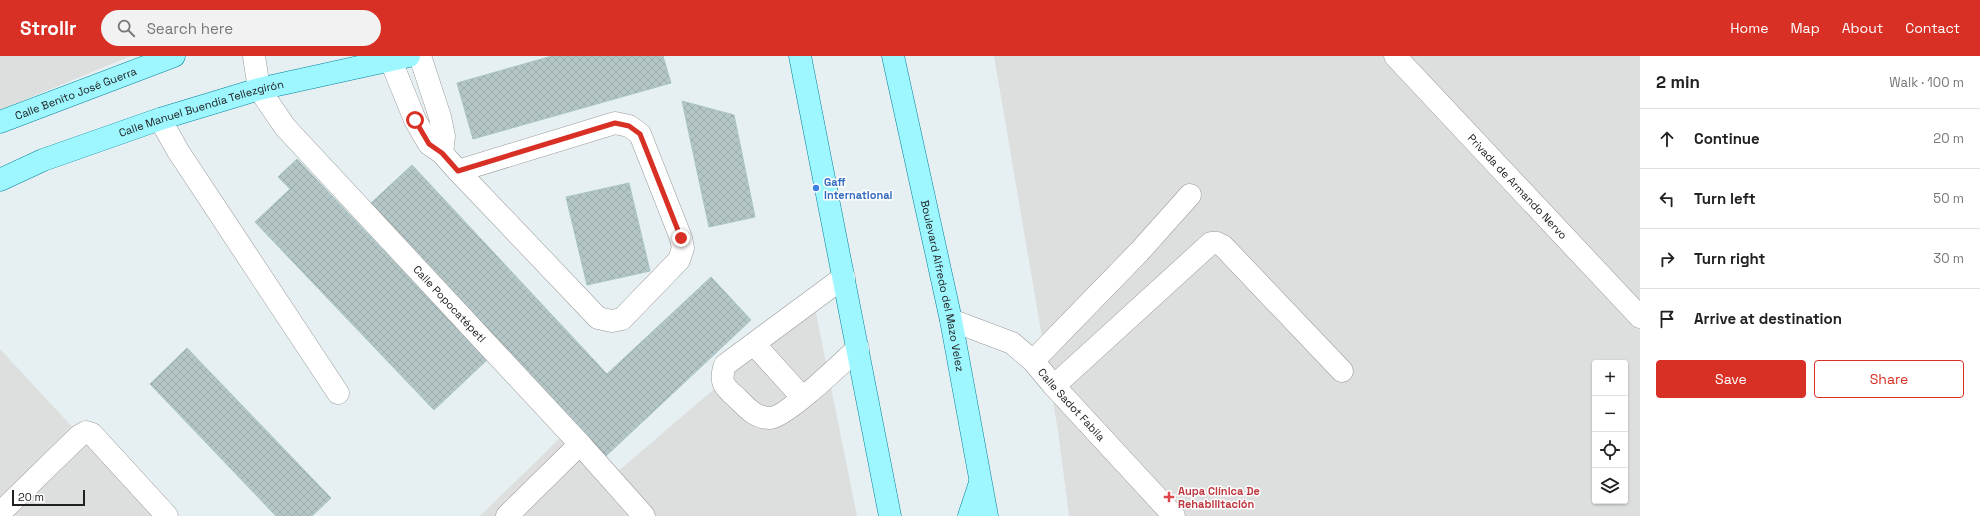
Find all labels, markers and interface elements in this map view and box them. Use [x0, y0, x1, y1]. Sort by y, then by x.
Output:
search box [101, 10, 381, 46]
text: Strollr [20, 16, 77, 41]
icon: search [115, 17, 137, 39]
text: Search here [147, 19, 233, 38]
text: Home [1730, 19, 1768, 37]
text: Map [1790, 19, 1820, 37]
text: About [1842, 19, 1883, 37]
text: Contact [1905, 19, 1960, 37]
street label: Calle Benito José Guerra [13, 64, 139, 123]
text: 2 min [1656, 71, 1700, 93]
text: Walk · 100 m [1889, 74, 1964, 91]
street label: Calle Manuel Buendía Tellezgirón [117, 77, 285, 140]
route start [406, 111, 424, 129]
icon: ahead [1656, 128, 1678, 150]
text: Continue [1694, 129, 1760, 148]
text: 20 m [1933, 130, 1964, 147]
street label: Privada de Armando Nervo [1465, 131, 1570, 242]
place label: Gaff International [824, 175, 893, 202]
marker: Gaff International [811, 183, 821, 193]
icon: left [1656, 188, 1678, 210]
text: Turn left [1694, 189, 1756, 208]
text: 50 m [1933, 190, 1964, 207]
street label: Boulevard Alfredo del Mazo Velez [918, 199, 967, 373]
route end [672, 229, 690, 247]
icon: right [1656, 248, 1678, 270]
text: Turn right [1694, 249, 1765, 268]
text: 30 m [1933, 250, 1964, 267]
street label: Calle Popocatépetl [410, 262, 489, 345]
icon: arrive [1656, 308, 1678, 330]
text: Arrive at destination [1694, 309, 1842, 328]
map controls [1592, 360, 1628, 504]
button: + [1592, 360, 1628, 396]
button: Save [1656, 360, 1806, 398]
button: Share [1814, 360, 1964, 398]
street label: Calle Sadot Fabila [1035, 365, 1109, 444]
button: − [1592, 396, 1628, 432]
button: locate [1592, 432, 1628, 468]
button: layers [1592, 468, 1628, 504]
place label: Aupa Clínica De Rehabilitación [1178, 484, 1260, 511]
scale bar [12, 488, 85, 507]
text: 20 m [18, 490, 44, 504]
marker: Aupa Clínica De Rehabilitación [1163, 491, 1175, 503]

